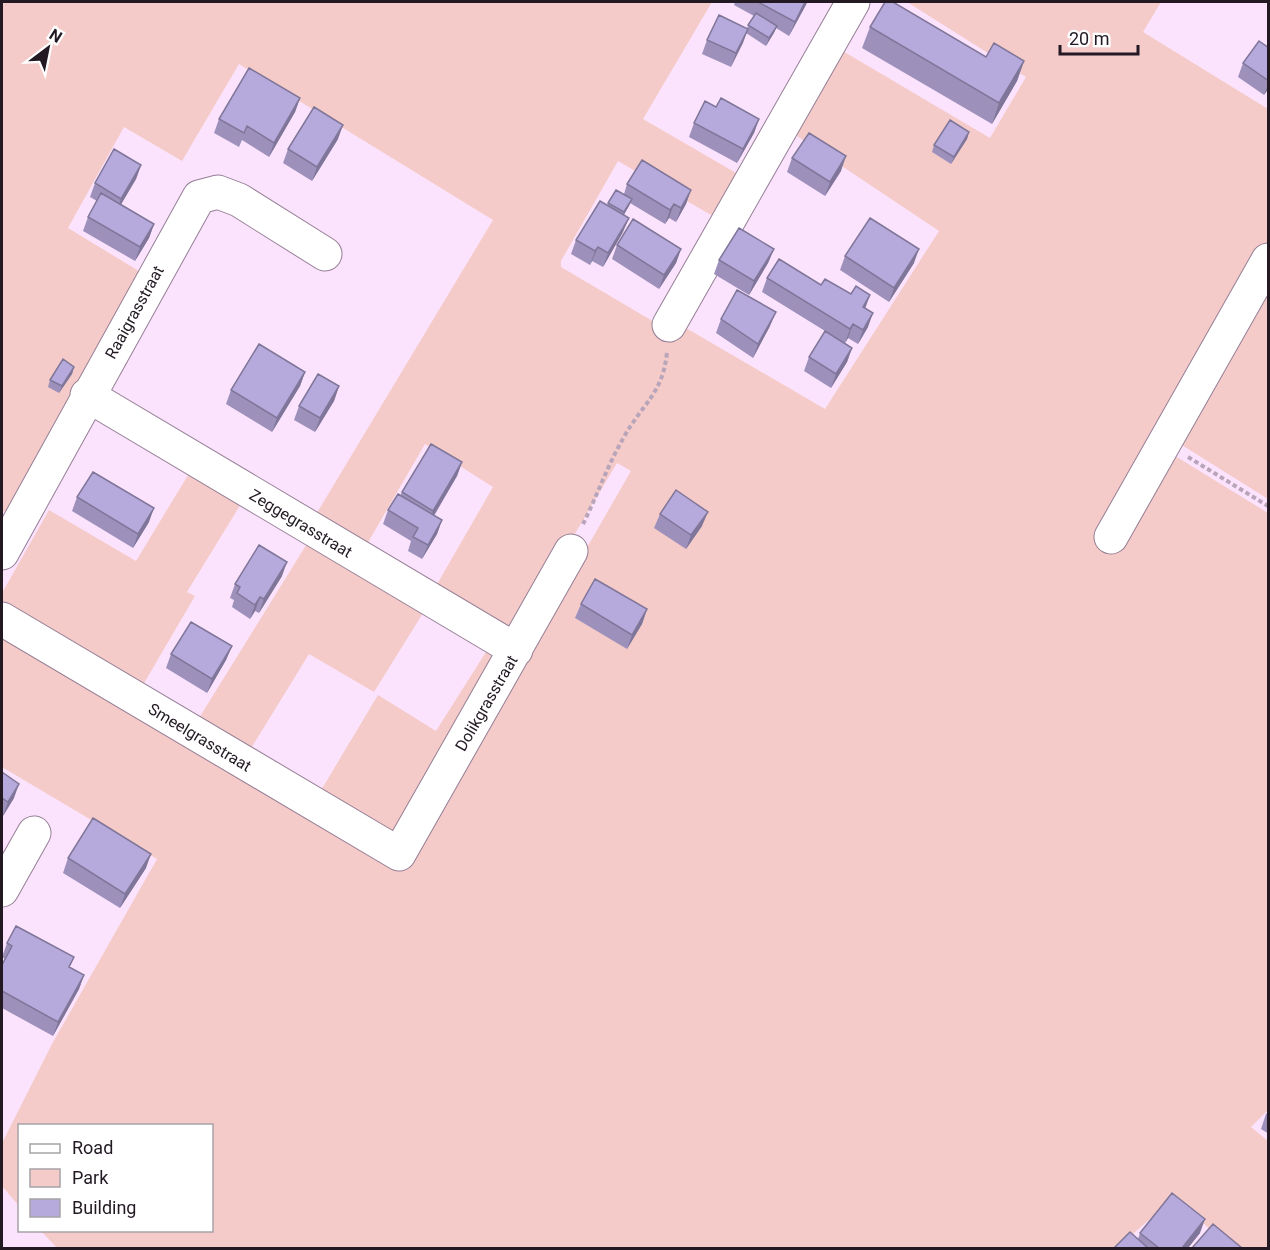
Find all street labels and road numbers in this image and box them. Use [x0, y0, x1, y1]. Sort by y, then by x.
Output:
street label: Raaigrasstraat [101, 262, 168, 362]
street label: Zeggegrasstraat [246, 485, 356, 562]
street label: Dolikgrasstraat [451, 652, 522, 755]
street label: Smeelgrasstraat [145, 699, 255, 776]

